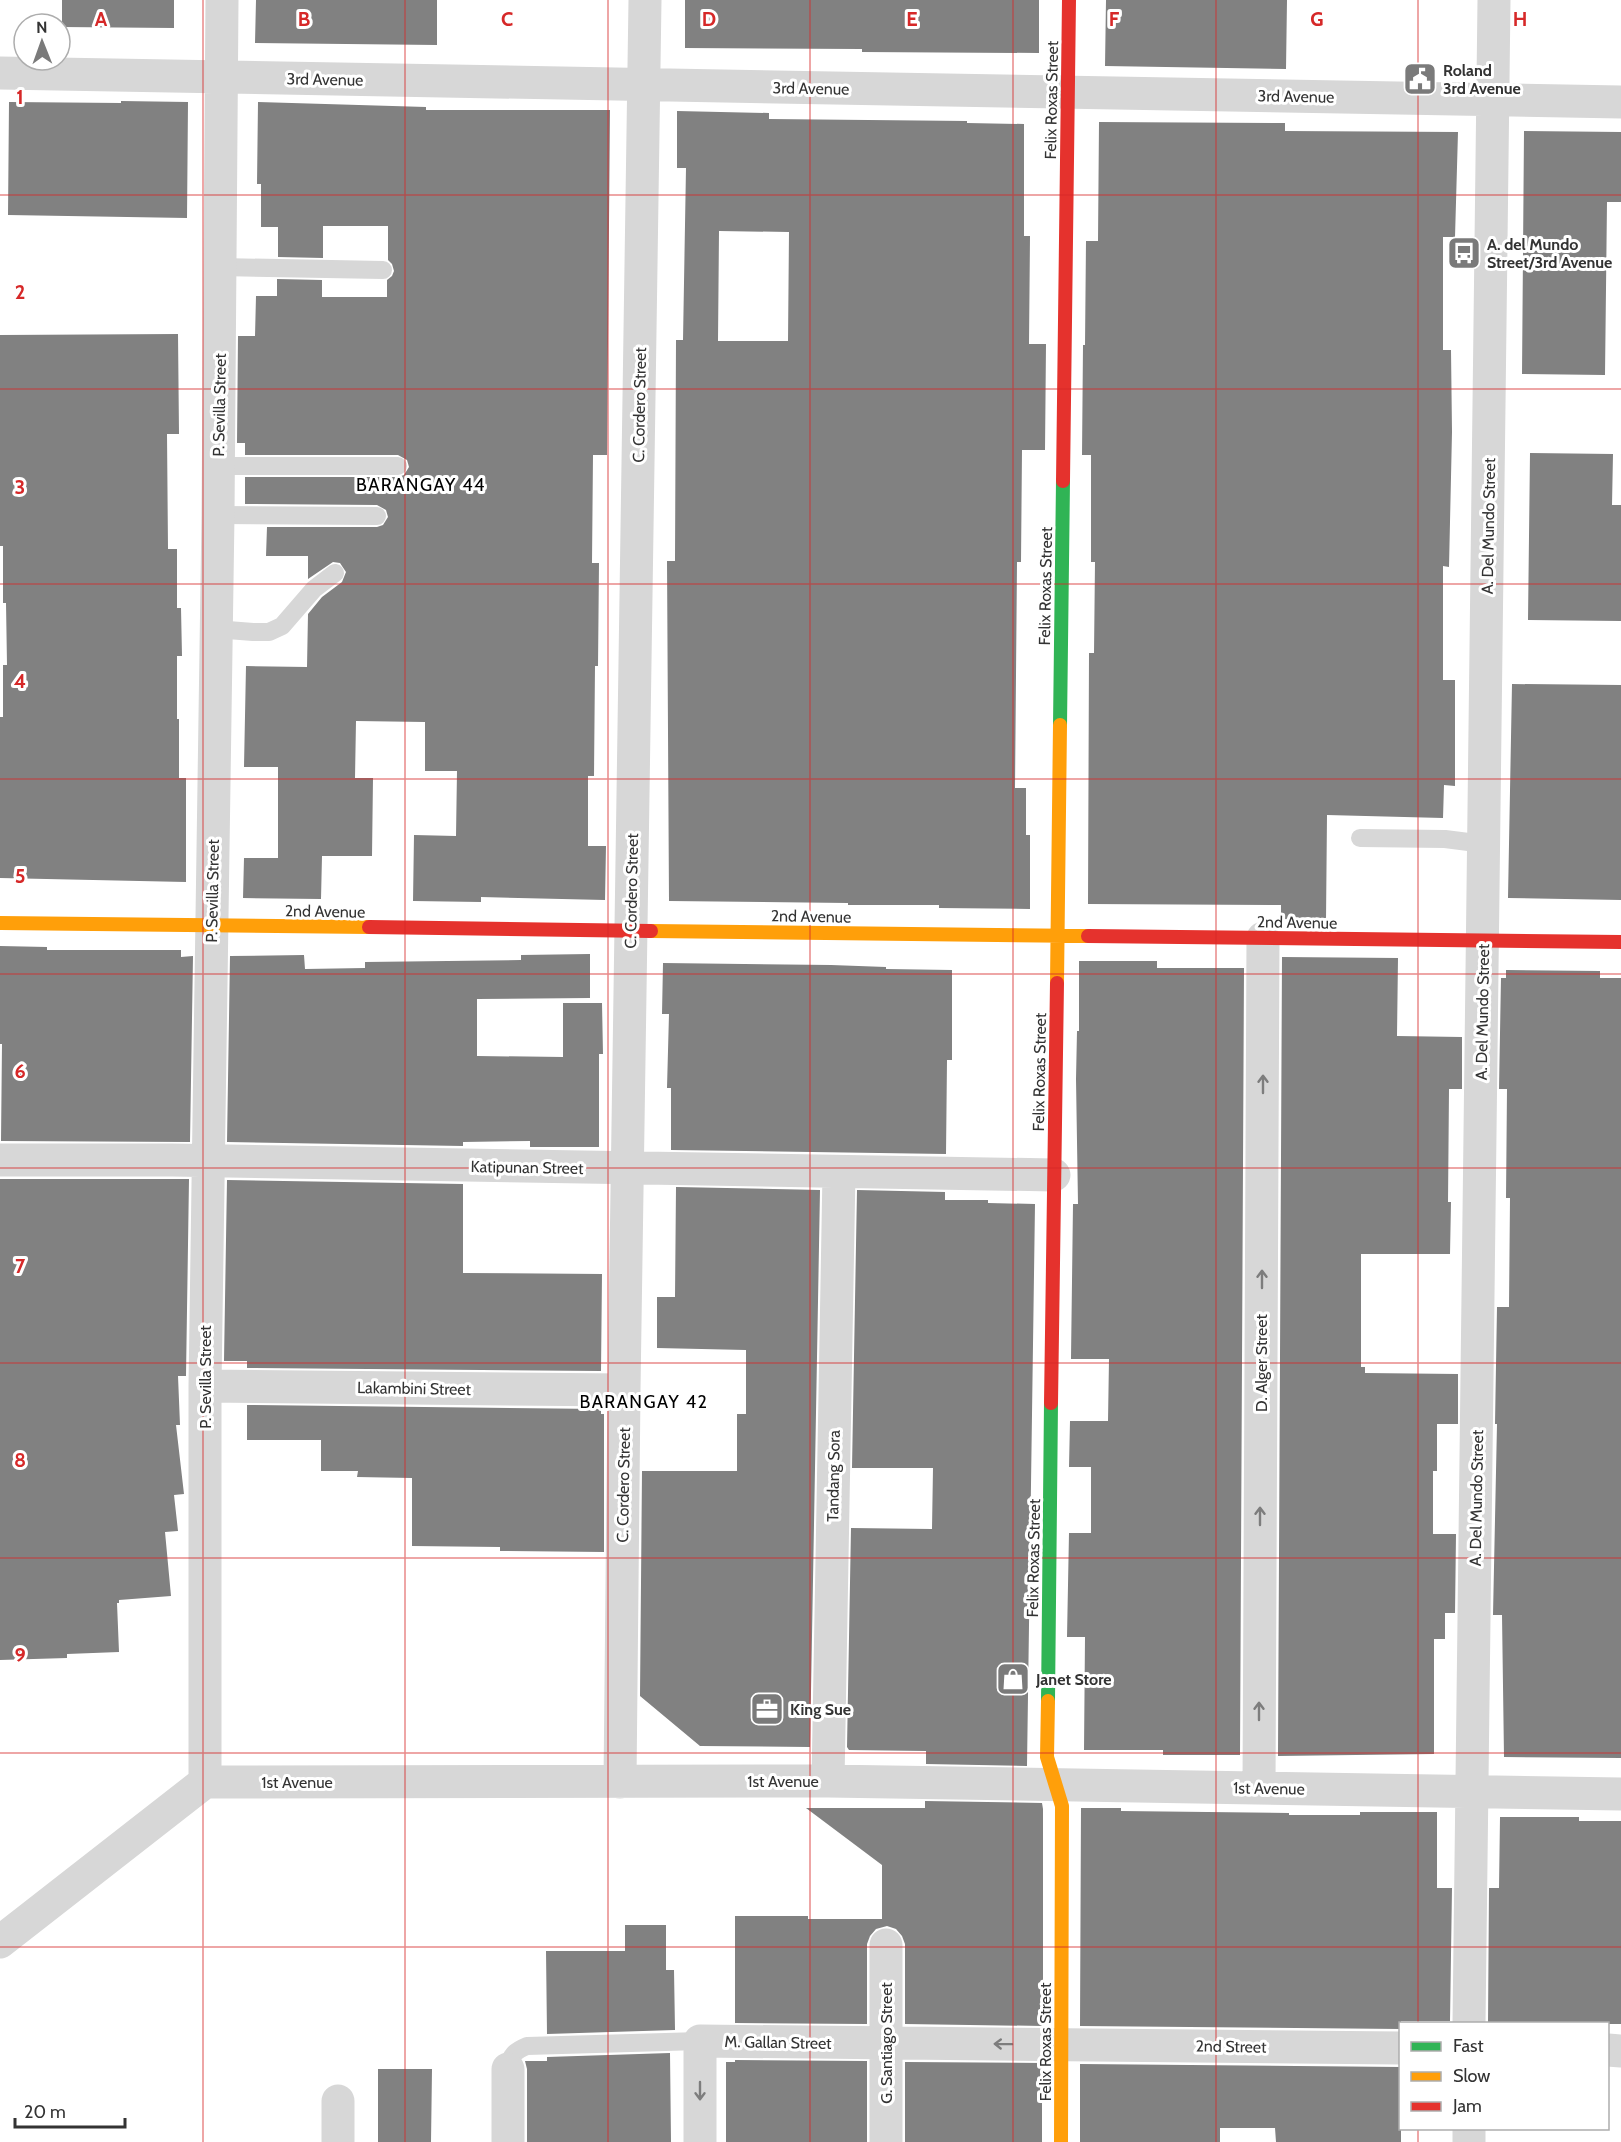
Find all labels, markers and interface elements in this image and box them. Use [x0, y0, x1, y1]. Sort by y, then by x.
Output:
text: A [95, 7, 108, 31]
text: B [298, 7, 310, 31]
text: C [501, 7, 513, 31]
text: D [702, 7, 716, 31]
text: E [906, 7, 918, 31]
text: F [1109, 7, 1120, 31]
text: G [1310, 7, 1324, 31]
text: H [1513, 7, 1527, 31]
north arrow [12, 12, 72, 72]
text: N [36, 18, 48, 37]
street label: Felix Roxas Street [1041, 40, 1062, 159]
public building icon: Roland 3rd Avenue [1402, 61, 1438, 97]
place label: Roland 3rd Avenue [1443, 61, 1521, 98]
street label: 3rd Avenue [286, 69, 364, 90]
street label: 3rd Avenue [772, 78, 850, 99]
text: 1 [16, 85, 24, 109]
street label: 3rd Avenue [1257, 86, 1335, 107]
bus stop icon: A. del Mundo Street/3rd Avenue [1446, 235, 1482, 271]
place label: A. del Mundo Street/3rd Avenue [1487, 235, 1612, 272]
text: 2 [15, 280, 25, 304]
street label: C. Cordero Street [629, 346, 650, 463]
street label: P. Sevilla Street [209, 353, 230, 457]
street label: A. Del Mundo Street [1478, 457, 1499, 594]
district label: BARANGAY 44 [356, 474, 486, 496]
text: 3 [15, 475, 25, 499]
street label: Felix Roxas Street [1035, 526, 1056, 645]
text: 4 [14, 669, 26, 693]
street label: C. Cordero Street [621, 832, 642, 949]
street label: P. Sevilla Street [202, 839, 223, 943]
text: 5 [15, 864, 25, 888]
street label: 2nd Avenue [285, 901, 365, 922]
street label: 2nd Avenue [771, 906, 851, 927]
street label: 2nd Avenue [1257, 912, 1337, 933]
street label: A. Del Mundo Street [1472, 943, 1493, 1080]
street label: Felix Roxas Street [1029, 1012, 1050, 1131]
text: 6 [14, 1059, 26, 1083]
one-way arrow [1257, 1075, 1269, 1095]
street label: Katipunan Street [470, 1157, 584, 1178]
text: 7 [15, 1254, 26, 1278]
one-way arrow [1256, 1270, 1268, 1290]
street label: D. Alger Street [1252, 1313, 1271, 1412]
street label: P. Sevilla Street [196, 1325, 215, 1429]
street label: Lakambini Street [357, 1378, 472, 1399]
district label: BARANGAY 42 [579, 1391, 709, 1413]
street label: C. Cordero Street [613, 1426, 634, 1543]
street label: A. Del Mundo Street [1466, 1429, 1487, 1566]
street label: Tandang Sora [823, 1430, 844, 1522]
text: 8 [14, 1448, 26, 1472]
street label: Felix Roxas Street [1023, 1498, 1044, 1617]
one-way arrow [1255, 1507, 1266, 1527]
text: 9 [14, 1643, 26, 1667]
shop icon: Janet Store [995, 1661, 1031, 1697]
place label: Janet Store [1035, 1670, 1112, 1689]
office icon: King Sue [749, 1691, 785, 1727]
place label: King Sue [790, 1700, 851, 1719]
one-way arrow [1254, 1702, 1265, 1722]
street label: 1st Avenue [747, 1772, 819, 1791]
street label: 1st Avenue [261, 1773, 333, 1792]
street label: 1st Avenue [1233, 1778, 1305, 1799]
street label: G. Santiago Street [877, 1982, 896, 2104]
street label: Felix Roxas Street [1036, 1982, 1055, 2101]
legend [1399, 2022, 1609, 2130]
street label: M. Gallan Street [724, 2032, 832, 2053]
text: Fast [1453, 2035, 1484, 2057]
street label: 2nd Street [1195, 2036, 1267, 2057]
one-way arrow [994, 2039, 1014, 2050]
text: Slow [1453, 2065, 1490, 2087]
one-way arrow [694, 2081, 706, 2101]
scale bar [15, 2091, 124, 2129]
text: Jam [1452, 2095, 1482, 2117]
text: 20 m [24, 2101, 66, 2123]

